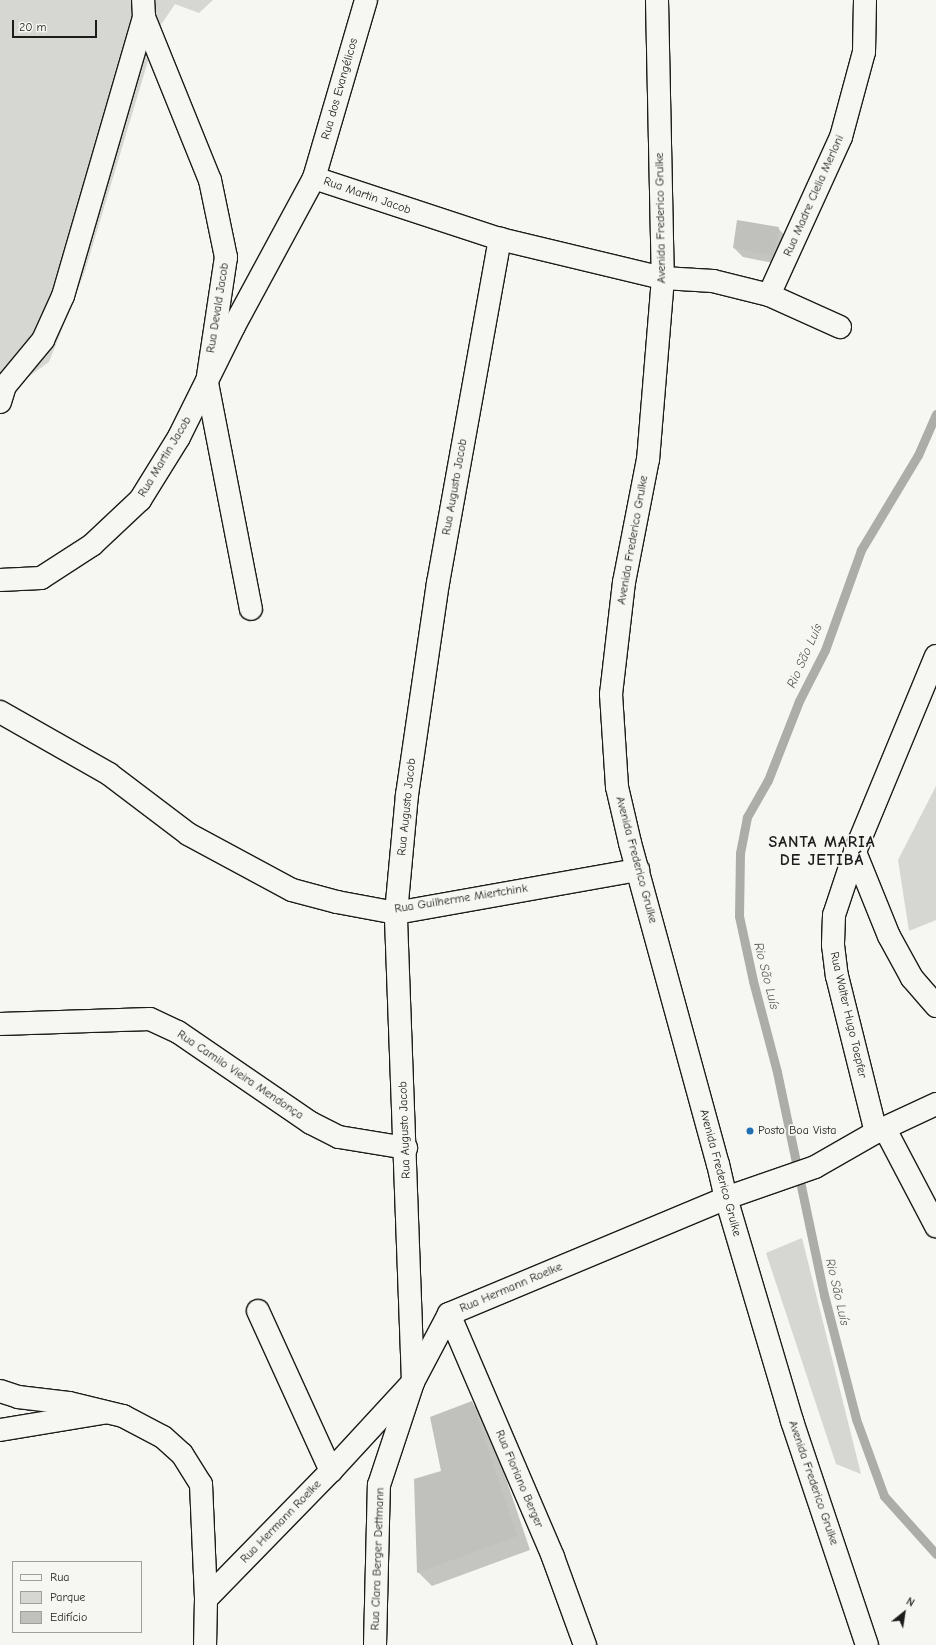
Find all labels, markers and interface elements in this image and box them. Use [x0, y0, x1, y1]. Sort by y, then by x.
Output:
scale bar [14, 12, 99, 38]
text: 20 m [19, 20, 47, 34]
street label: Rua dos Evangélicos [319, 37, 361, 141]
street label: Rua Madre Clelia Merloni [781, 133, 847, 259]
street label: Avenida Frederico Grulke [653, 152, 669, 284]
street label: Rua Martin Jacob [321, 174, 413, 218]
street label: Rua Devald Jacob [204, 262, 232, 354]
street label: Rua Martin Jacob [135, 414, 195, 500]
street label: Rua Augusto Jacob [439, 438, 471, 536]
street label: Avenida Frederico Grulke [615, 474, 651, 606]
water label: Rio São Luís [784, 622, 826, 690]
street label: Rua Augusto Jacob [395, 758, 419, 856]
street label: Avenida Frederico Grulke [612, 795, 660, 925]
district label: SANTA MARIA DE JETIBÁ [769, 832, 875, 870]
street label: Rua Guilherme Miertchink [393, 881, 529, 917]
water label: Rio São Luís [750, 941, 782, 1011]
street label: Rua Walter Hugo Toepfer [826, 951, 870, 1079]
street label: Rua Camilo Vieira Mendonça [174, 1027, 306, 1123]
street label: Rua Augusto Jacob [396, 1081, 414, 1179]
street label: Avenida Frederico Grulke [696, 1108, 744, 1238]
place label: Posto Boa Vista [758, 1124, 836, 1138]
marker: Posto Boa Vista [745, 1126, 755, 1136]
water label: Rio São Luís [822, 1257, 852, 1327]
street label: Rua Hermann Roelke [458, 1260, 564, 1316]
street label: Avenida Frederico Grulke [785, 1419, 841, 1547]
street label: Rua Floriano Berger [492, 1428, 546, 1530]
street label: Rua Hermann Roelke [238, 1477, 324, 1567]
street label: Rua Clara Berger Dettmann [368, 1487, 388, 1631]
legend [12, 1561, 142, 1633]
text: Rua [50, 1570, 69, 1584]
text: Parque [50, 1590, 85, 1604]
north arrow [884, 1593, 924, 1633]
text: N [904, 1595, 917, 1610]
text: Edifício [50, 1610, 87, 1624]

